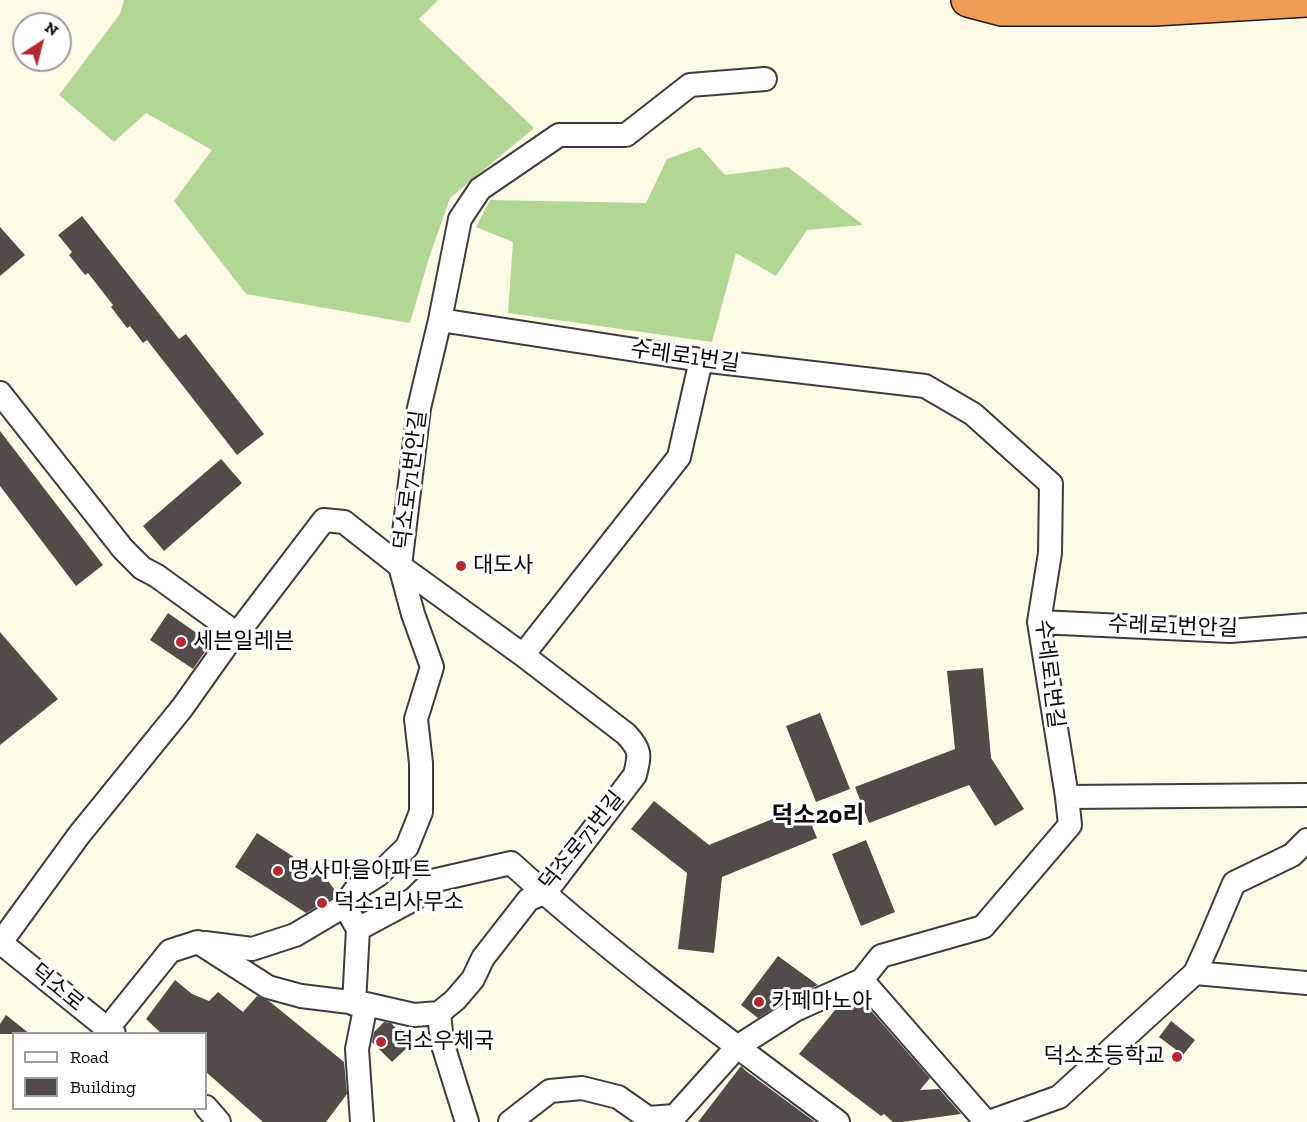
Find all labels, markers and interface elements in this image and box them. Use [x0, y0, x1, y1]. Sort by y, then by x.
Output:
north arrow [12, 12, 72, 72]
text: N [41, 17, 62, 40]
street label: 수레로1번길 [629, 336, 741, 378]
street label: 덕소로71번안길 [389, 409, 433, 551]
place label: 대도사 [473, 553, 534, 579]
marker: 대도사 [454, 559, 468, 573]
street label: 수레로1번안길 [1108, 612, 1238, 642]
street label: 수레로1번길 [1029, 618, 1069, 730]
place label: 세븐일레븐 [193, 629, 294, 655]
marker: 세븐일레븐 [174, 635, 188, 649]
street label: 덕소로71번길 [534, 786, 630, 896]
district label: 덕소20리 [772, 802, 864, 830]
place label: 명사마을아파트 [290, 858, 432, 884]
marker: 명사마을아파트 [271, 864, 285, 878]
place label: 덕소1리사무소 [334, 890, 464, 916]
marker: 덕소1리사무소 [315, 896, 329, 910]
street label: 덕소로 [25, 959, 89, 1017]
place label: 카페마노아 [771, 989, 872, 1015]
marker: 카페마노아 [752, 995, 766, 1009]
place label: 덕소우체국 [393, 1029, 494, 1055]
legend [12, 1032, 207, 1110]
marker: 덕소우체국 [374, 1035, 388, 1049]
place label: 덕소초등학교 [1044, 1044, 1165, 1070]
text: Road [70, 1046, 109, 1068]
marker: 덕소초등학교 [1170, 1050, 1184, 1064]
text: Building [70, 1076, 136, 1098]

